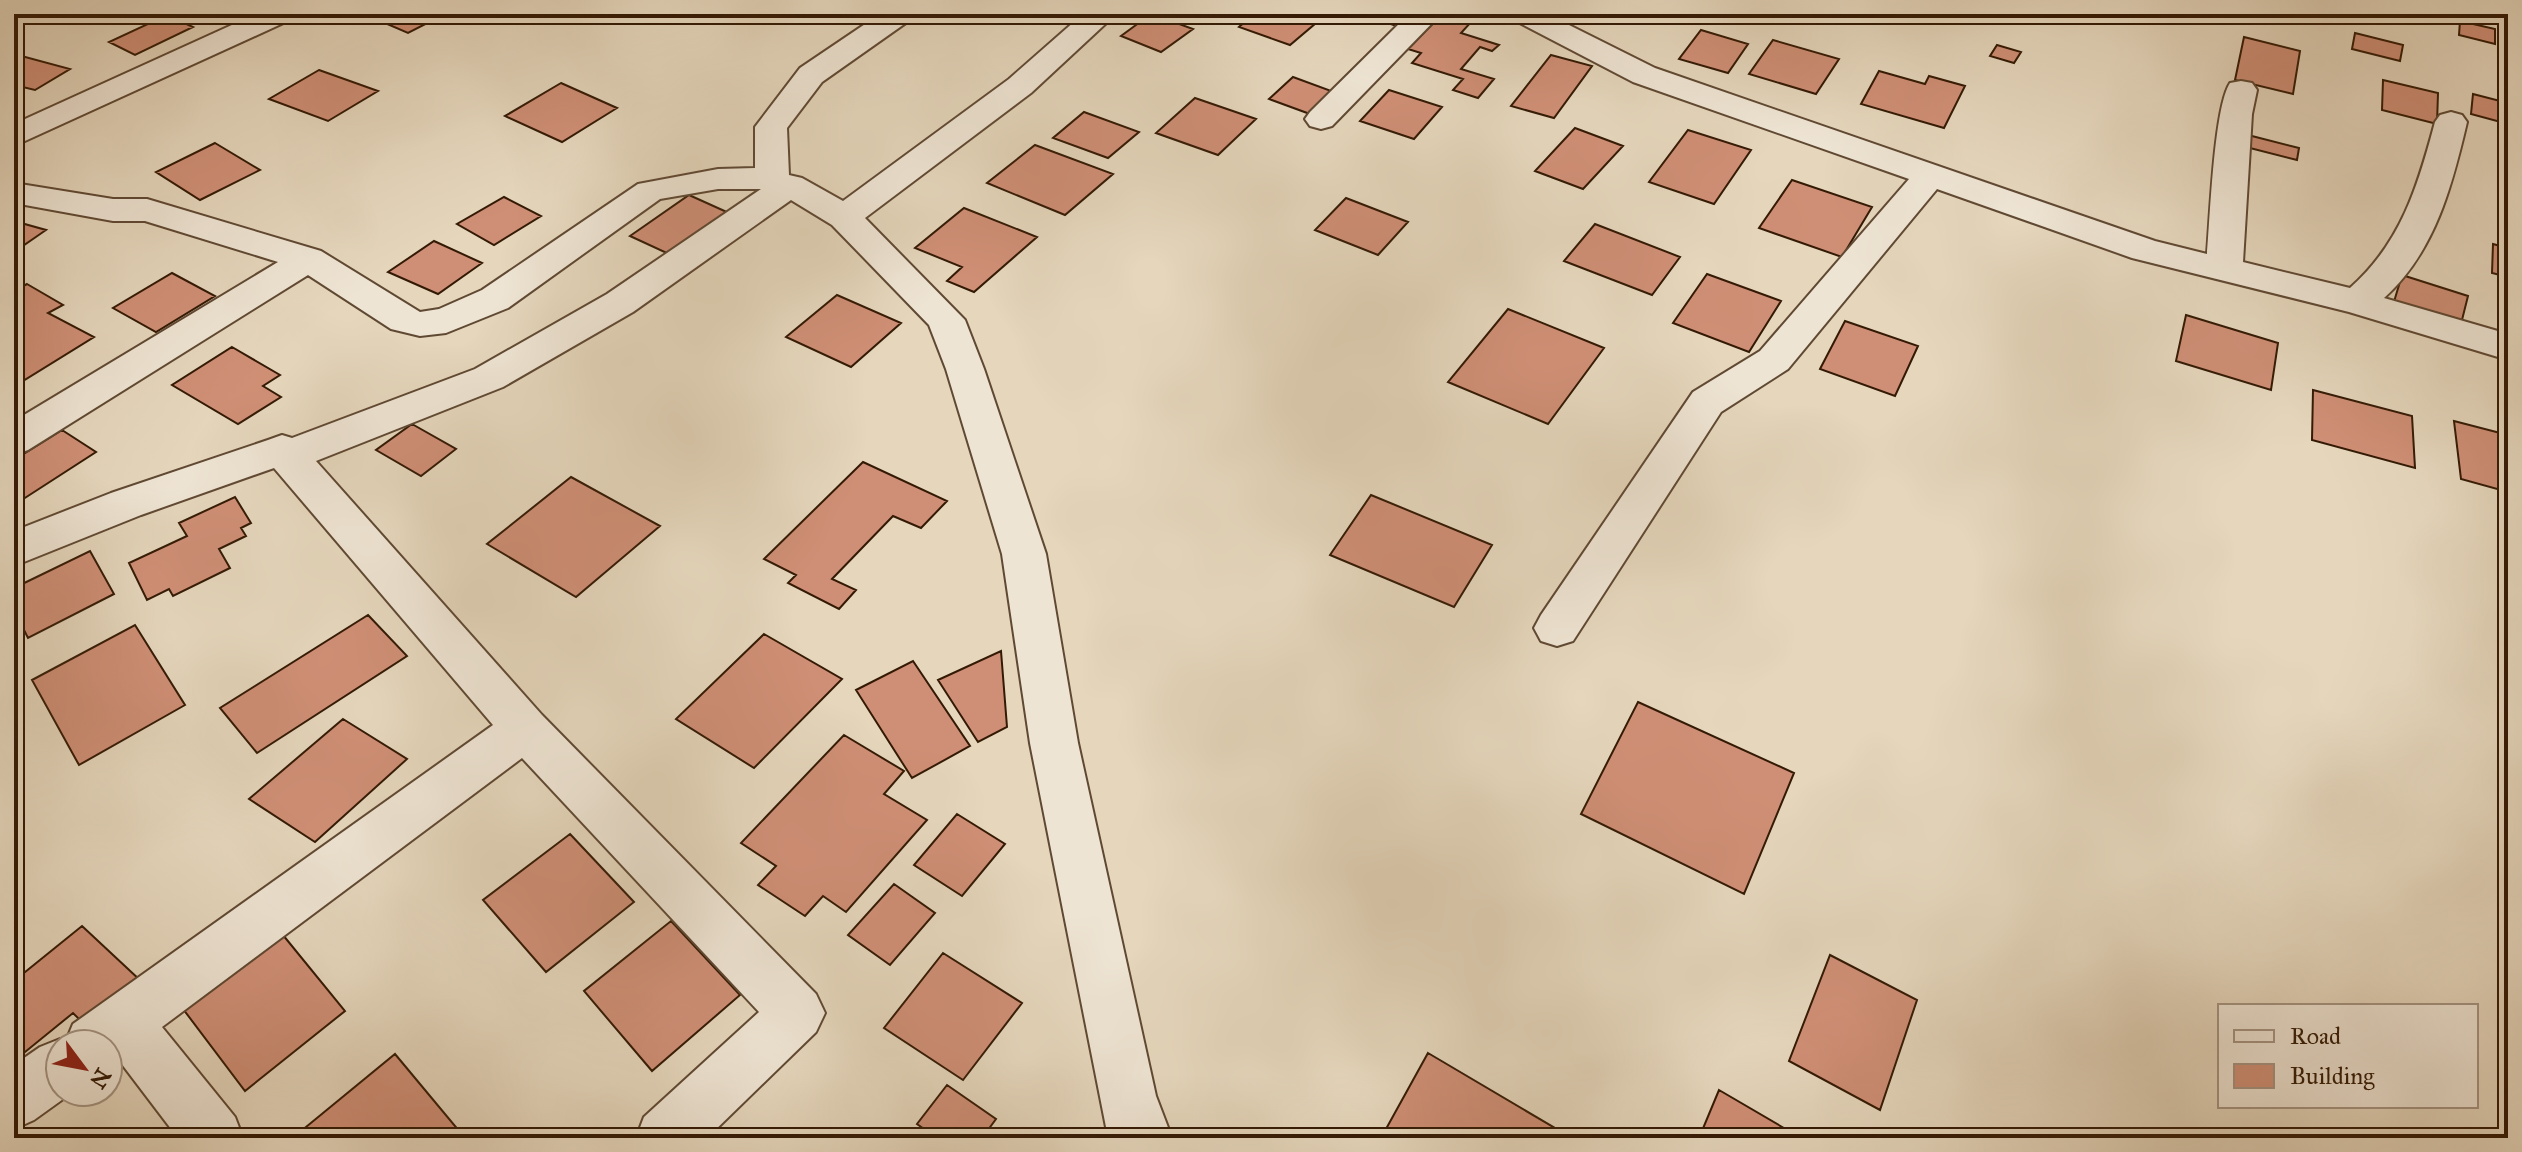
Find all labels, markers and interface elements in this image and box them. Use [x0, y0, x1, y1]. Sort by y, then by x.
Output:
legend [2218, 1004, 2478, 1108]
text: Road [2290, 1021, 2341, 1051]
north arrow [44, 1028, 124, 1108]
text: Building [2290, 1061, 2375, 1091]
text: N [84, 1063, 117, 1094]

